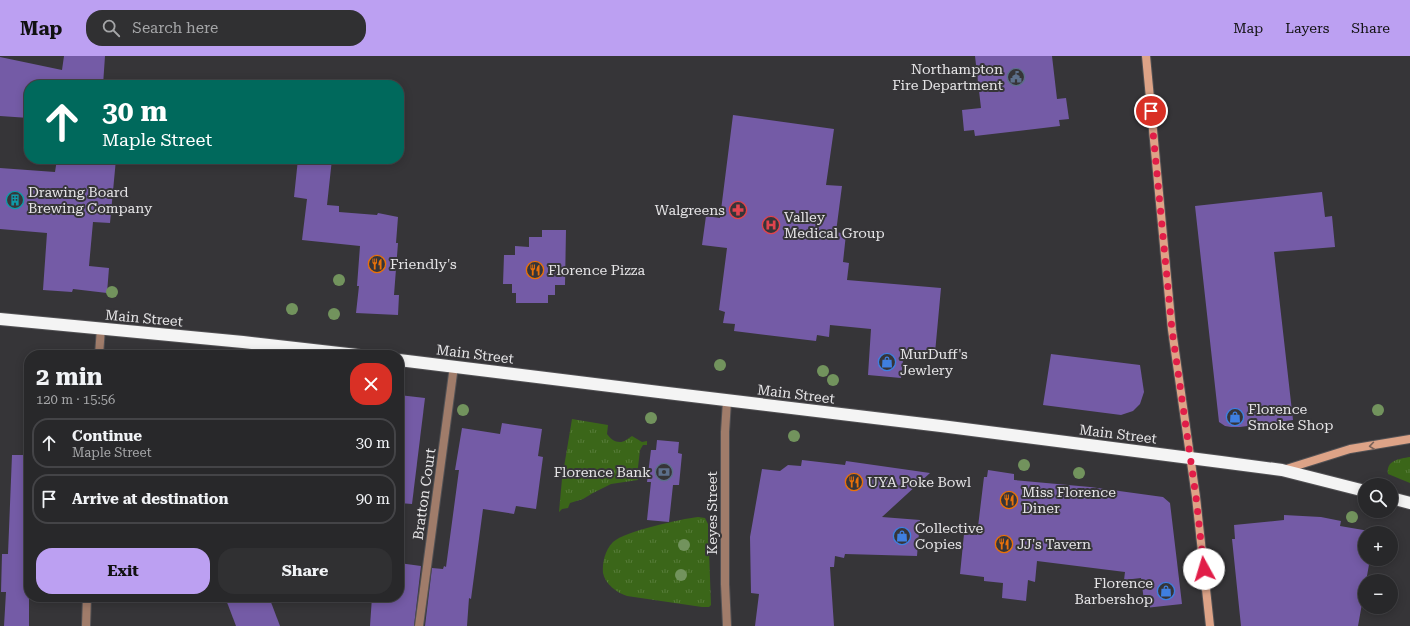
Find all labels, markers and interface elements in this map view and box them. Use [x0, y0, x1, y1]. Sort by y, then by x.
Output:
search box [86, 10, 366, 46]
text: Map [20, 17, 62, 40]
icon: search [100, 17, 122, 39]
text: Search here [132, 19, 218, 37]
text: Map [1233, 20, 1263, 36]
text: Layers [1285, 20, 1329, 36]
text: Share [1351, 20, 1390, 36]
place label: Northampton Fire Department [892, 61, 1003, 93]
public building icon: Northampton Fire Department [1006, 67, 1026, 87]
pin [1134, 94, 1168, 128]
text: 30 m [102, 95, 167, 128]
icon: ahead [36, 96, 88, 148]
icon: arrive [1140, 100, 1162, 122]
text: Maple Street [102, 129, 212, 150]
place label: Drawing Board Brewing Company [28, 184, 153, 216]
building icon: Drawing Board Brewing Company [5, 190, 25, 210]
pharmacy icon: Walgreens [728, 200, 748, 220]
place label: Walgreens [655, 202, 725, 218]
place label: Valley Medical Group [784, 209, 885, 241]
hospital icon: Valley Medical Group [761, 215, 781, 235]
restaurant icon: Friendly's [367, 254, 387, 274]
place label: Friendly's [390, 256, 457, 272]
restaurant icon: Florence Pizza [525, 260, 545, 280]
place label: Florence Pizza [548, 262, 645, 278]
street label: Main Street [104, 307, 184, 329]
street label: Main Street [435, 341, 515, 367]
place label: MurDuff's Jewlery [900, 346, 968, 378]
shop icon: MurDuff's Jewlery [877, 352, 897, 372]
text: 2 min [36, 363, 103, 391]
button: close [350, 363, 392, 405]
street label: Main Street [756, 381, 836, 407]
text: 120 m · 15:56 [36, 392, 115, 407]
place label: Florence Smoke Shop [1248, 401, 1333, 433]
shop icon: Florence Smoke Shop [1225, 407, 1245, 427]
street label: Main Street [1078, 421, 1158, 447]
text: Continue [72, 427, 142, 445]
icon: ahead [38, 432, 60, 454]
text: 30 m [356, 434, 390, 452]
one-way arrow [1368, 441, 1375, 450]
text: Maple Street [72, 445, 152, 460]
street label: Bratton Court [410, 447, 438, 541]
bank icon: Florence Bank [654, 462, 674, 482]
place label: Florence Bank [554, 464, 651, 480]
street label: Keyes Street [704, 471, 720, 555]
restaurant icon: UYA Poke Bowl [844, 472, 864, 492]
place label: UYA Poke Bowl [867, 474, 972, 490]
map controls [1358, 478, 1398, 614]
button: search [1358, 478, 1398, 518]
place label: Miss Florence Diner [1022, 484, 1116, 516]
icon: arrive [38, 488, 60, 510]
text: Arrive at destination [72, 490, 228, 508]
text: 90 m [356, 490, 390, 508]
restaurant icon: Miss Florence Diner [999, 490, 1019, 510]
place label: Collective Copies [915, 520, 983, 552]
shop icon: Collective Copies [892, 526, 912, 546]
button: + [1358, 526, 1398, 566]
restaurant icon: JJ's Tavern [994, 534, 1014, 554]
place label: JJ's Tavern [1017, 536, 1091, 552]
button: Exit [36, 548, 210, 594]
button: Share [218, 548, 392, 594]
position arrow [1183, 548, 1225, 590]
button: − [1358, 574, 1398, 614]
place label: Florence Barbershop [1074, 575, 1153, 607]
shop icon: Florence Barbershop [1156, 581, 1176, 601]

